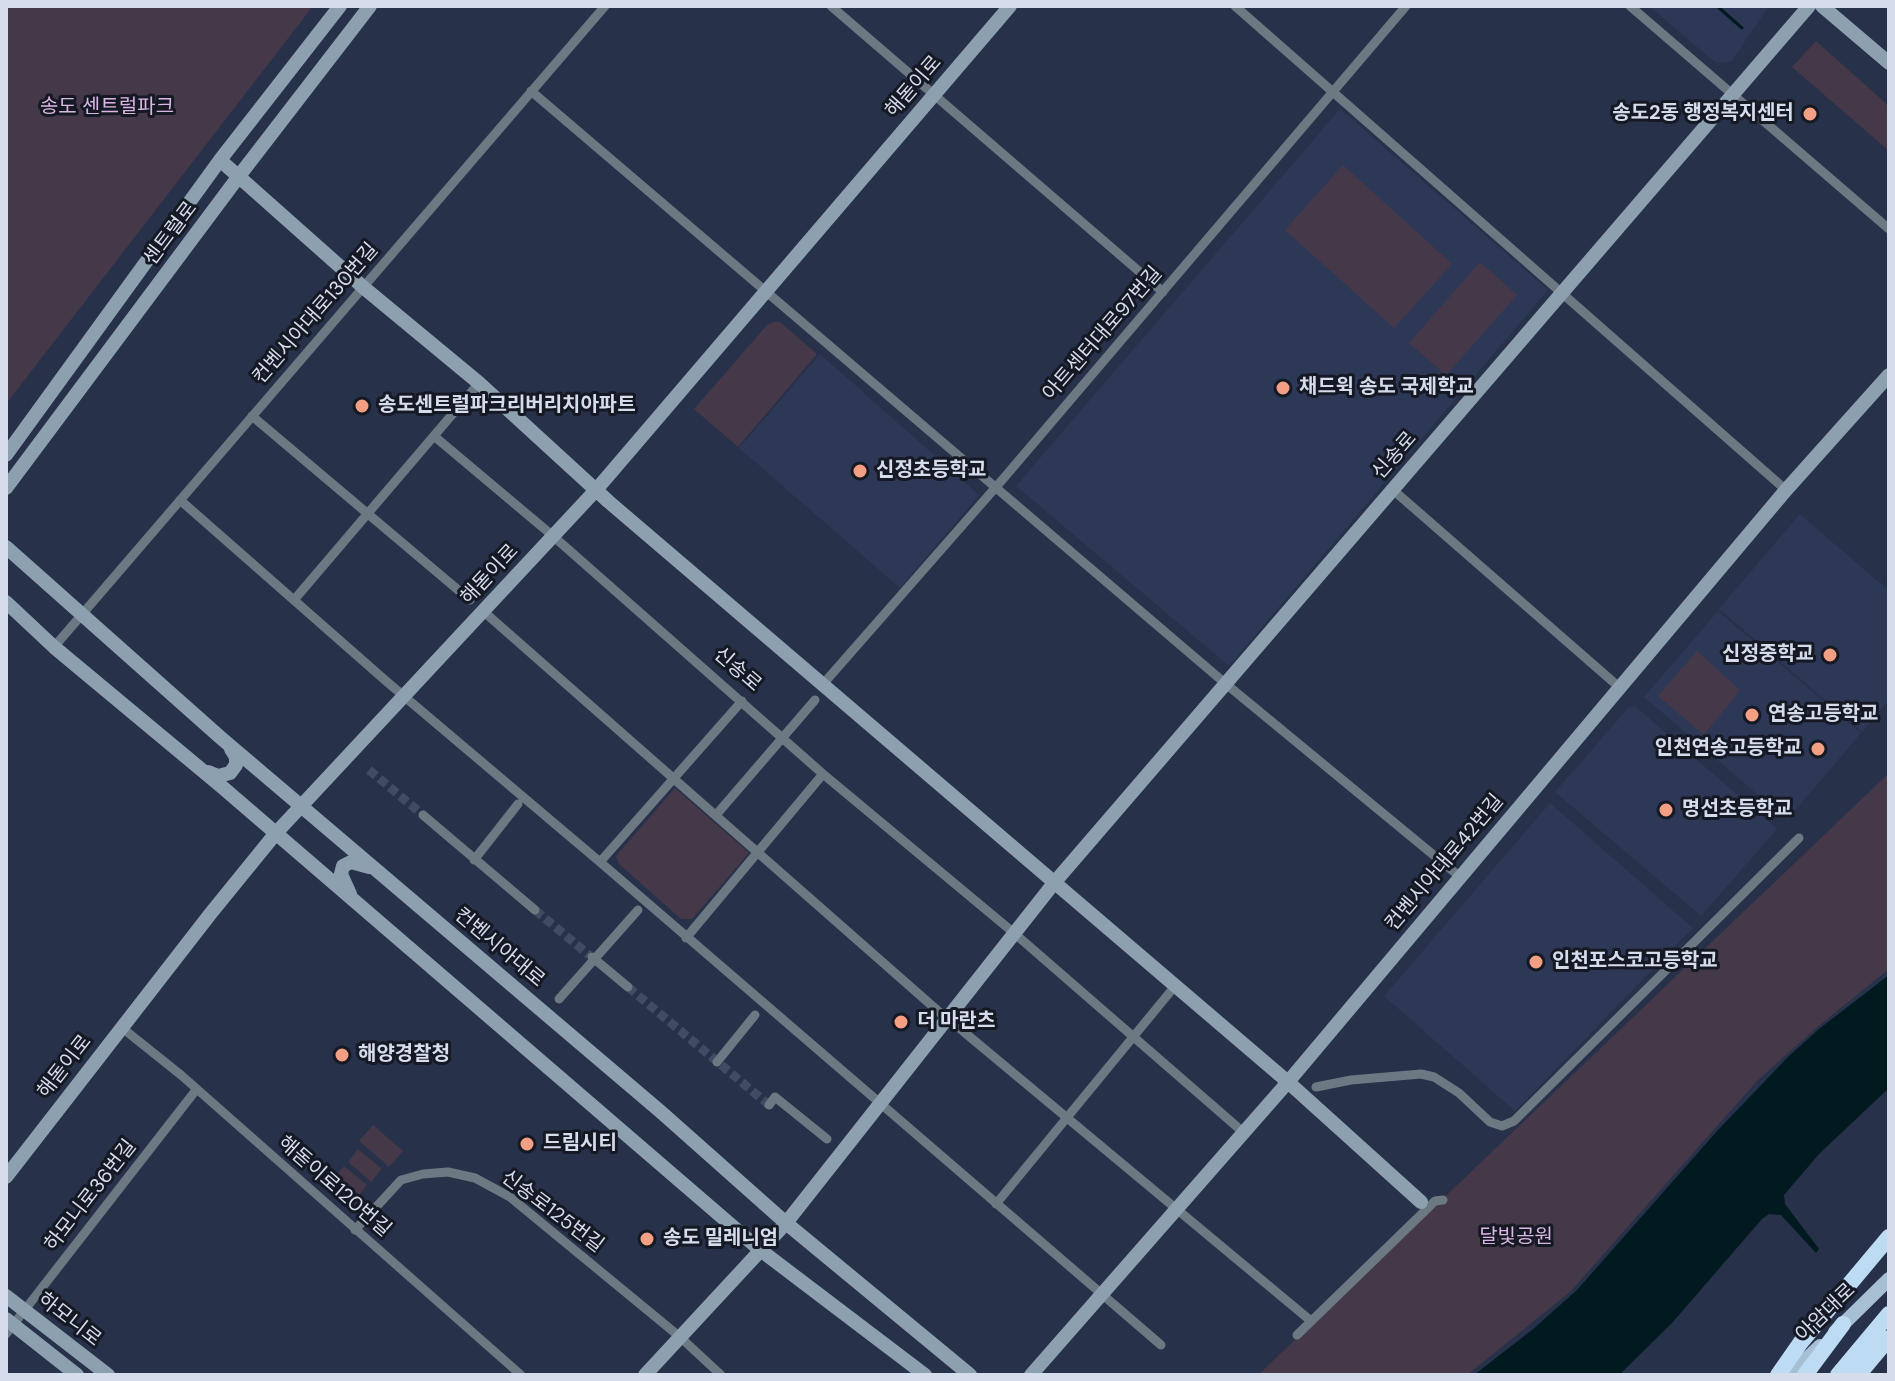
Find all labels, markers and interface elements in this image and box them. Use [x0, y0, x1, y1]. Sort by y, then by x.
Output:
street label: 해돋이로 [881, 51, 947, 123]
park label: 송도 센트럴파크 [40, 96, 174, 120]
place label: 송도2동 행정복지센터 [1612, 102, 1794, 126]
marker: 송도2동 행정복지센터 [1801, 105, 1819, 123]
street label: 센트럴로 [139, 197, 203, 271]
street label: 컨벤시아대로130번길 [248, 239, 384, 389]
street label: 아트센터대로97번길 [1038, 262, 1168, 406]
place label: 채드윅 송도 국제학교 [1299, 376, 1474, 400]
marker: 채드윅 송도 국제학교 [1274, 379, 1292, 397]
place label: 송도센트럴파크리버리치아파트 [378, 394, 636, 418]
marker: 송도센트럴파크리버리치아파트 [353, 397, 371, 415]
street label: 신송로 [1368, 427, 1422, 485]
place label: 신정초등학교 [876, 459, 986, 483]
marker: 신정초등학교 [851, 462, 869, 480]
street label: 해돋이로 [456, 540, 524, 610]
street label: 신송로 [708, 643, 766, 697]
place label: 신정중학교 [1722, 643, 1814, 667]
marker: 신정중학교 [1821, 646, 1839, 664]
place label: 연송고등학교 [1768, 703, 1878, 727]
marker: 연송고등학교 [1743, 706, 1761, 724]
place label: 인천연송고등학교 [1655, 737, 1802, 761]
marker: 인천연송고등학교 [1809, 740, 1827, 758]
street label: 컨벤시아대로42번길 [1381, 790, 1509, 936]
place label: 명선초등학교 [1682, 798, 1792, 822]
marker: 명선초등학교 [1657, 801, 1675, 819]
street label: 컨벤시아대로 [449, 903, 549, 993]
place label: 인천포스코고등학교 [1552, 950, 1718, 974]
marker: 인천포스코고등학교 [1527, 953, 1545, 971]
place label: 더 마란츠 [917, 1010, 995, 1034]
marker: 더 마란츠 [892, 1013, 910, 1031]
street label: 해돋이로 [33, 1031, 97, 1103]
place label: 해양경찰청 [358, 1043, 450, 1067]
marker: 해양경찰청 [333, 1046, 351, 1064]
street label: 해돋이로120번길 [273, 1131, 395, 1243]
place label: 드림시티 [543, 1132, 617, 1156]
marker: 드림시티 [518, 1135, 536, 1153]
street label: 하모니로36번길 [40, 1136, 142, 1256]
street label: 신송로125번길 [496, 1166, 608, 1258]
park label: 달빛공원 [1479, 1226, 1553, 1250]
place label: 송도 밀레니엄 [663, 1227, 778, 1251]
marker: 송도 밀레니엄 [638, 1230, 656, 1248]
street label: 아암대로 [1791, 1279, 1861, 1347]
street label: 하모니로 [33, 1288, 105, 1352]

